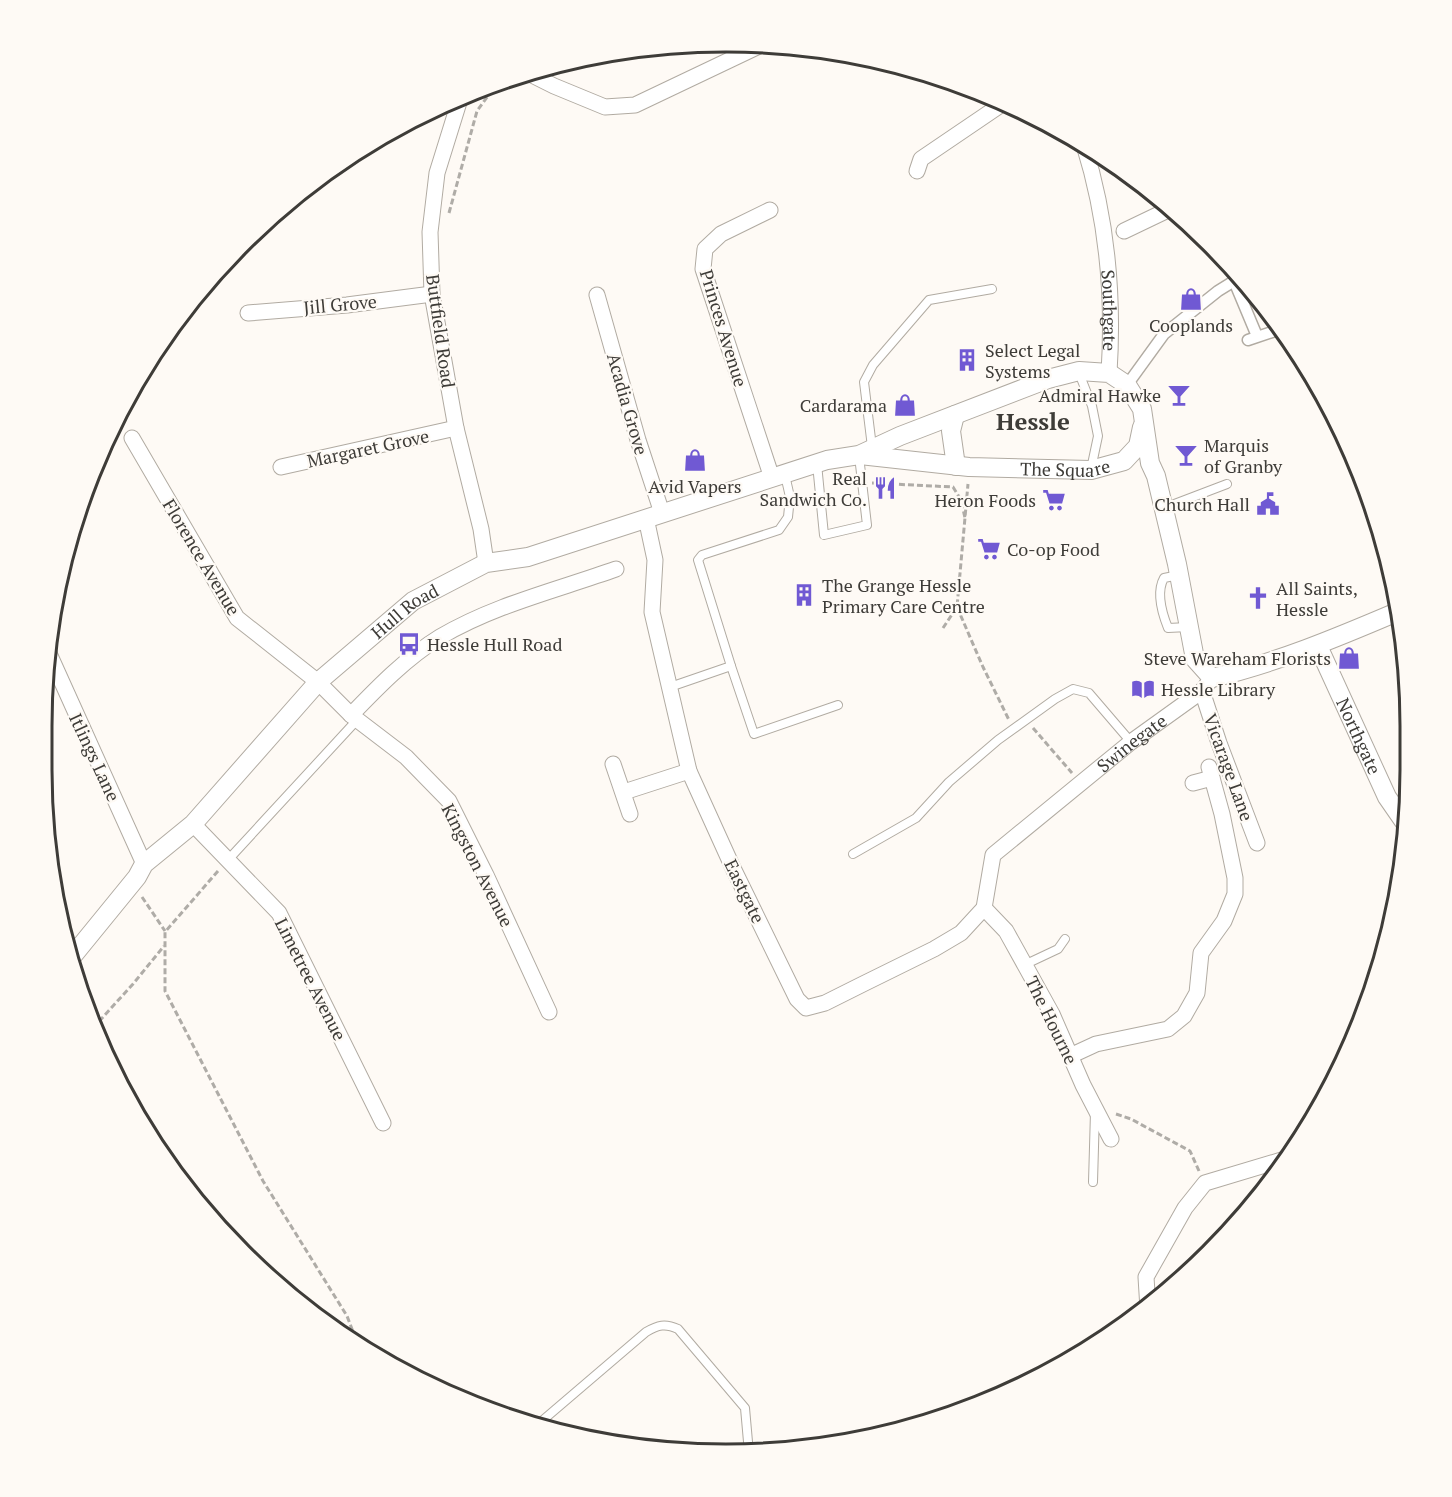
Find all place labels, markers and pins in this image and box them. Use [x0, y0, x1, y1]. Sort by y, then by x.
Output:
shop icon: Cooplands [1178, 286, 1204, 312]
place label: Cooplands [1149, 313, 1233, 337]
place label: Select Legal Systems [985, 338, 1081, 383]
building icon: Select Legal Systems [954, 347, 980, 373]
bar icon: Admiral Hawke [1166, 382, 1192, 408]
place label: Admiral Hawke [1039, 383, 1161, 407]
shop icon: Cardarama [892, 392, 918, 418]
place label: Cardarama [800, 393, 887, 417]
place label: Marquis of Granby [1204, 433, 1283, 478]
bar icon: Marquis of Granby [1173, 442, 1199, 468]
shop icon: Avid Vapers [682, 447, 708, 473]
place label: Real Sandwich Co. [760, 466, 867, 511]
place label: Avid Vapers [648, 474, 742, 498]
restaurant icon: Real Sandwich Co. [872, 475, 898, 501]
supermarket icon: Heron Foods [1041, 487, 1067, 513]
place label: Heron Foods [934, 488, 1036, 512]
public building icon: Church Hall [1255, 491, 1281, 517]
place label: Church Hall [1154, 492, 1250, 516]
supermarket icon: Co-op Food [976, 536, 1002, 562]
place label: Co-op Food [1007, 537, 1100, 561]
place label: The Grange Hessle Primary Care Centre [822, 573, 985, 618]
place label: All Saints, Hessle [1276, 576, 1358, 621]
building icon: The Grange Hessle Primary Care Centre [791, 582, 817, 608]
church icon: All Saints, Hessle [1245, 585, 1271, 611]
bus stop icon: Hessle Hull Road [396, 631, 422, 657]
place label: Hessle Hull Road [427, 632, 562, 656]
shop icon: Steve Wareham Florists [1336, 645, 1362, 671]
place label: Steve Wareham Florists [1144, 646, 1331, 670]
library icon: Hessle Library [1130, 676, 1156, 702]
place label: Hessle Library [1161, 677, 1276, 701]

